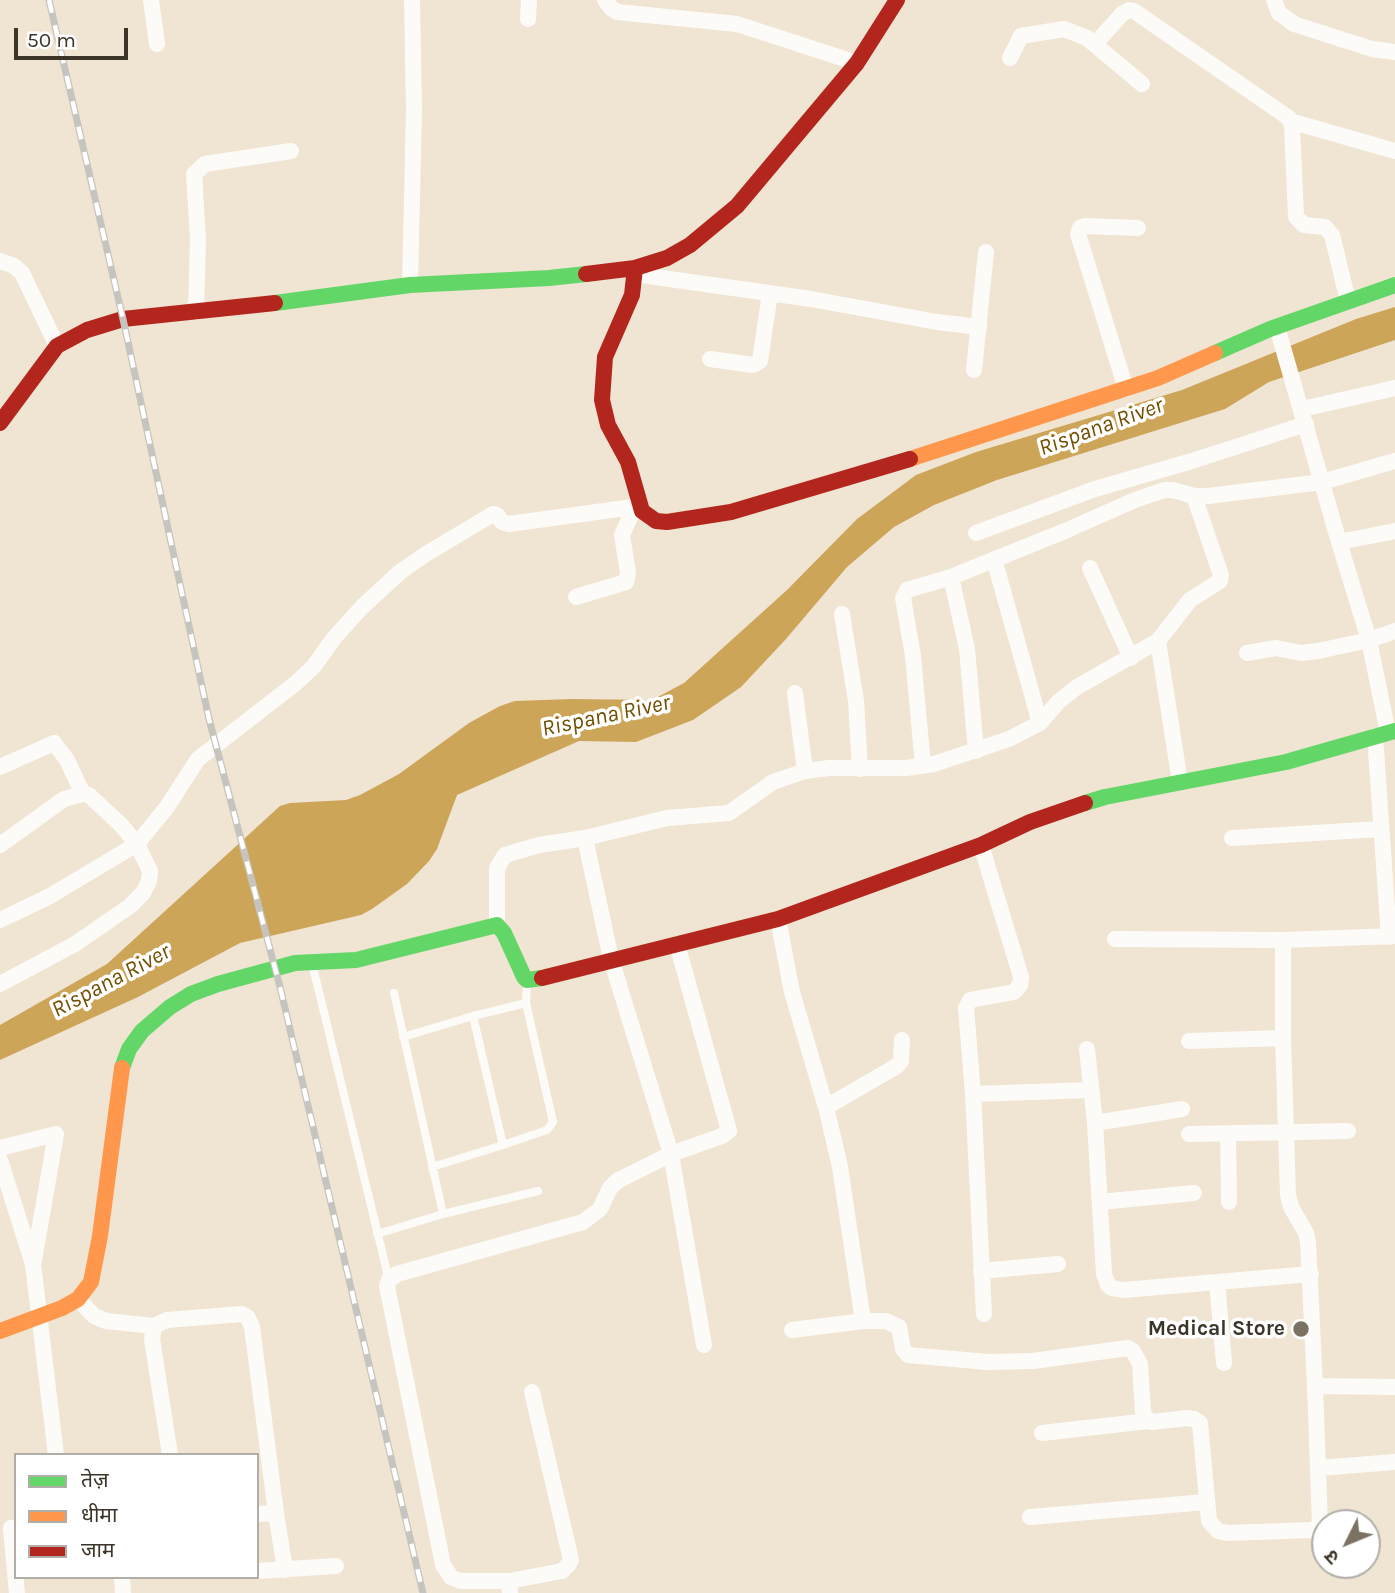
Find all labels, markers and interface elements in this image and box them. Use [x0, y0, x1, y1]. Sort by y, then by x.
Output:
scale bar [18, 14, 131, 58]
text: 50 m [27, 28, 76, 52]
water label: Rispana River [1035, 392, 1167, 462]
water label: Rispana River [539, 689, 673, 743]
water label: Rispana River [47, 938, 175, 1024]
place label: Medical Store [1148, 1316, 1285, 1342]
marker: Medical Store [1291, 1319, 1311, 1339]
legend [14, 1453, 259, 1579]
text: तेज़ [81, 1468, 109, 1492]
text: धीमा [81, 1503, 117, 1527]
north arrow [1311, 1509, 1381, 1579]
text: जाम [81, 1538, 115, 1562]
text: उ [1320, 1545, 1344, 1569]

